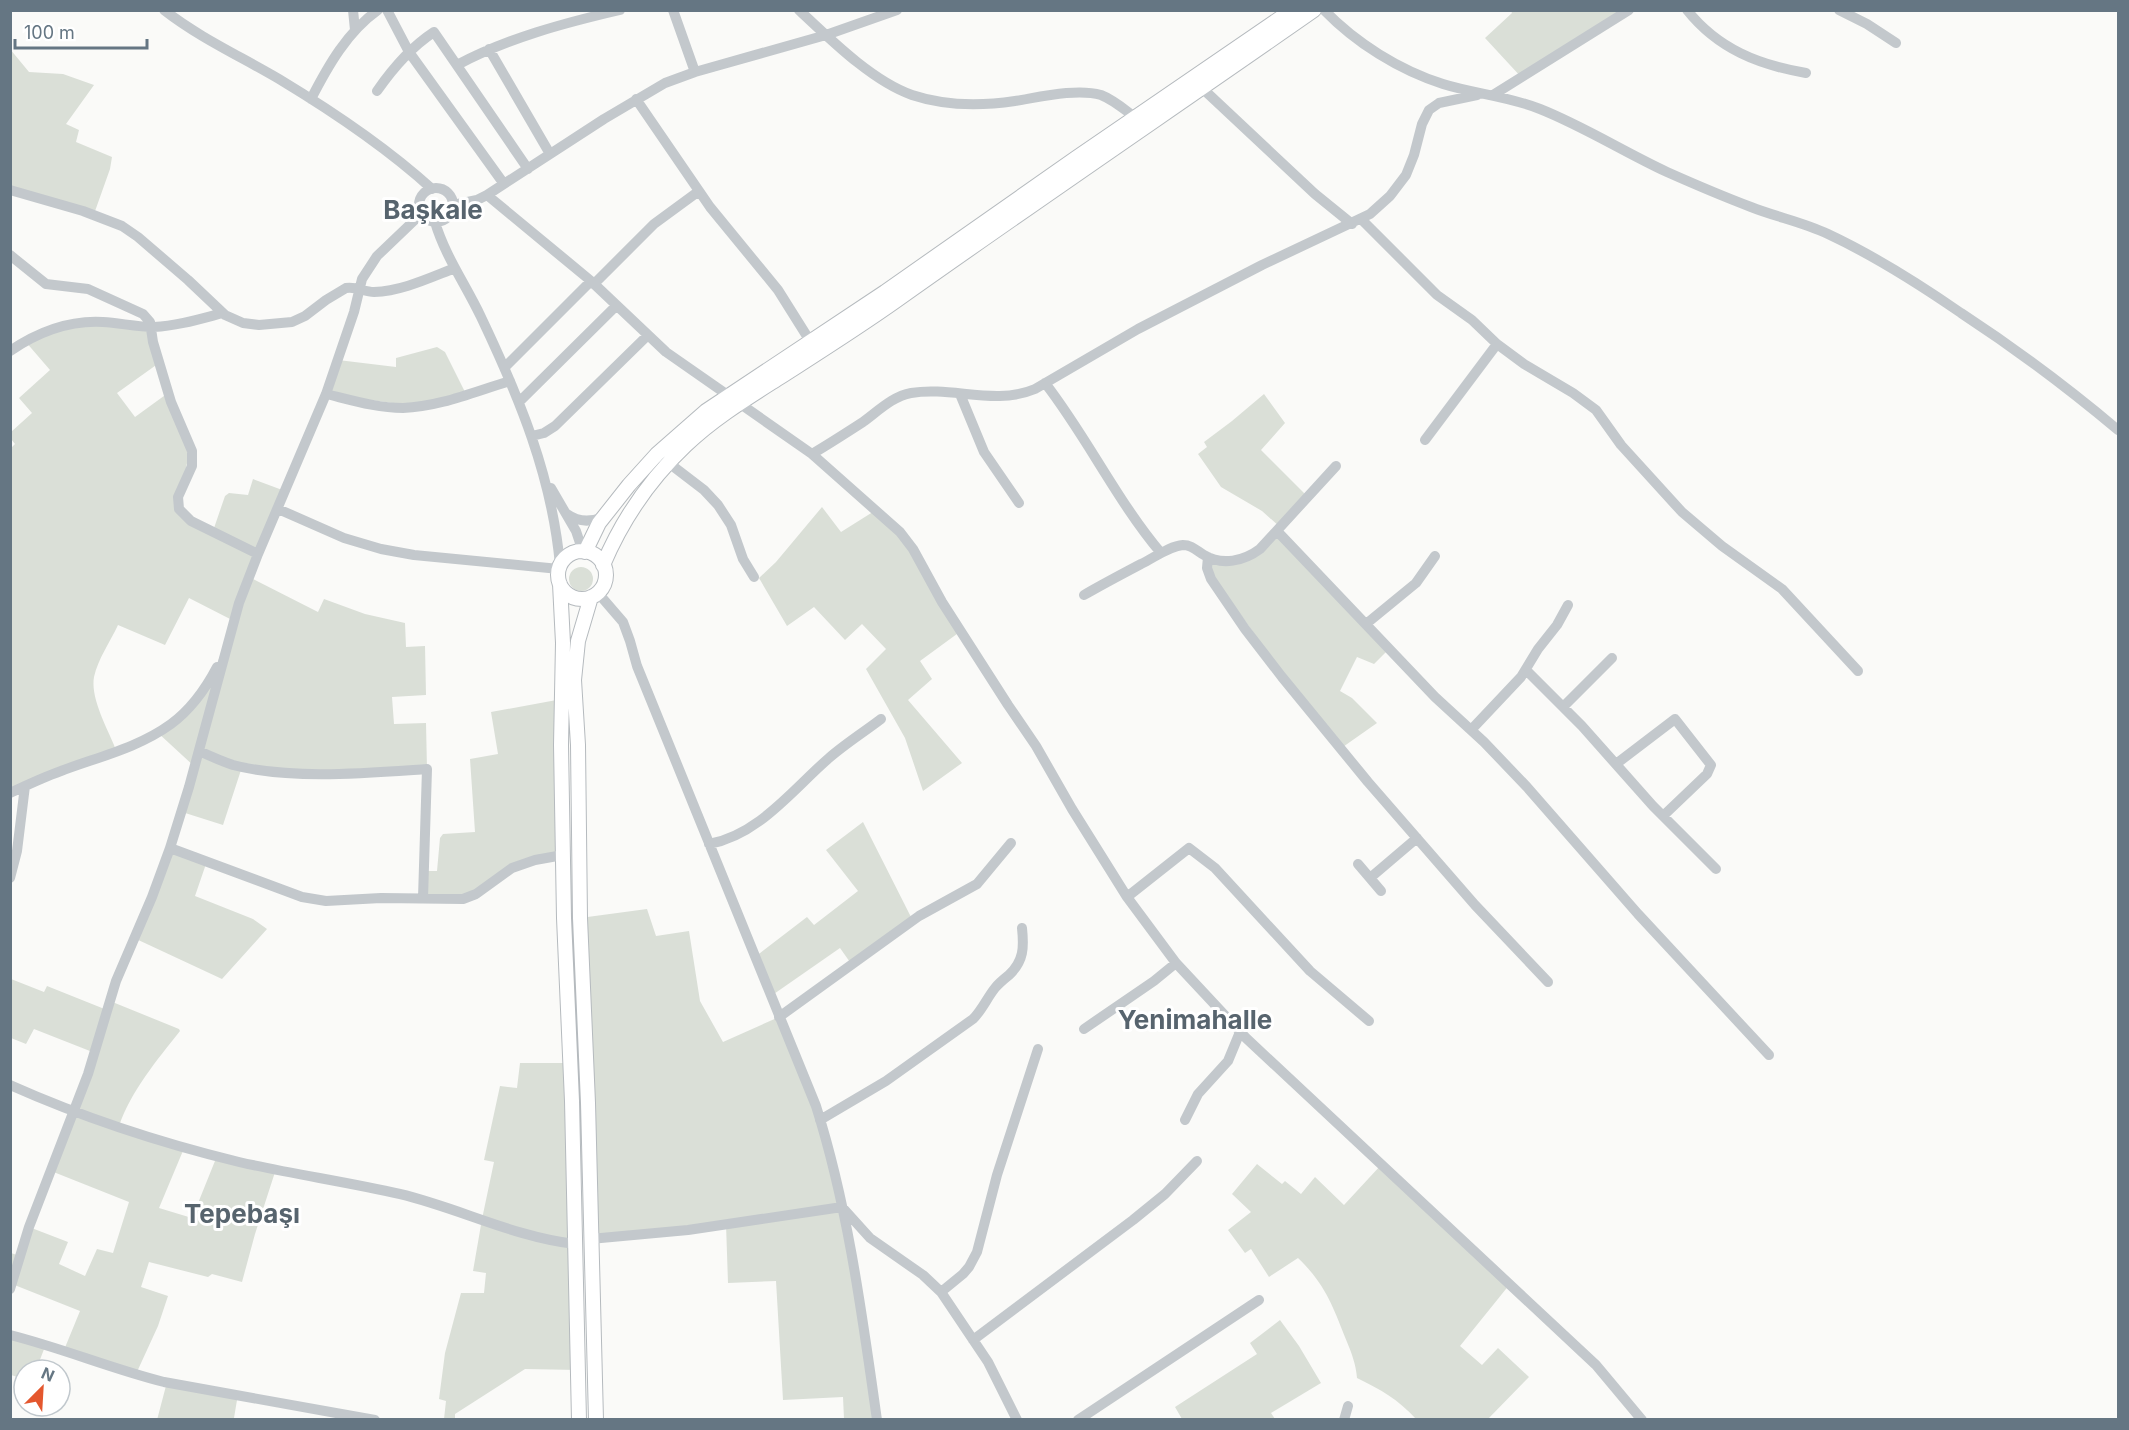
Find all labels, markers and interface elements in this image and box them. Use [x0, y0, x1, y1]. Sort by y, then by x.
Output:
scale bar [15, 12, 147, 50]
text: 100 m [24, 22, 75, 43]
district label: Başkale [383, 194, 483, 225]
district label: Yenimahalle [1118, 1004, 1272, 1035]
district label: Tepebaşı [184, 1198, 300, 1229]
north arrow [12, 1358, 72, 1418]
text: N [38, 1363, 58, 1386]

